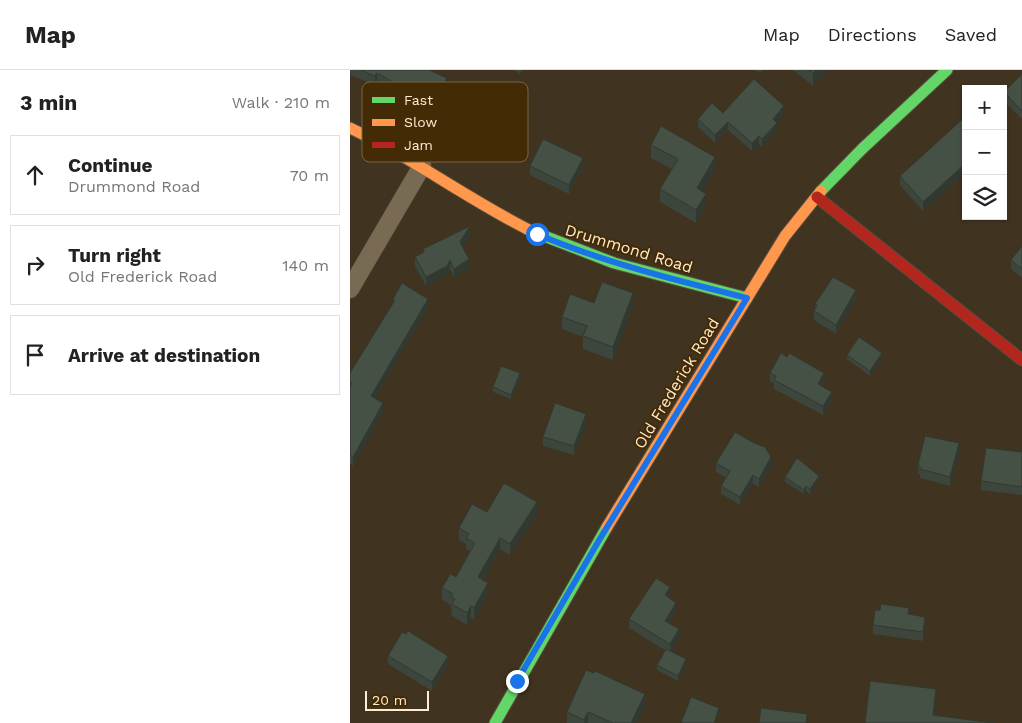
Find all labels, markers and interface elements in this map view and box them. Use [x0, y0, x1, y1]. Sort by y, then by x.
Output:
text: Map [25, 21, 76, 49]
text: Map [763, 24, 800, 45]
text: Directions [828, 24, 917, 45]
text: Saved [945, 24, 997, 45]
legend [362, 82, 528, 162]
map controls [962, 85, 1007, 220]
button: + [962, 85, 1007, 130]
text: 3 min [20, 90, 77, 115]
text: Fast [404, 92, 433, 108]
text: Walk · 210 m [232, 93, 330, 112]
text: Slow [404, 114, 437, 130]
button: − [962, 130, 1007, 175]
text: Jam [404, 137, 433, 153]
text: Continue [68, 154, 152, 177]
icon: ahead [21, 161, 49, 189]
text: 70 m [290, 166, 329, 185]
button: layers [962, 175, 1007, 220]
text: Drummond Road [68, 177, 200, 196]
street label: Drummond Road [563, 220, 695, 277]
route start [526, 223, 549, 246]
text: Turn right [68, 244, 161, 267]
icon: right [21, 251, 49, 279]
text: 140 m [282, 256, 329, 275]
text: Old Frederick Road [68, 267, 217, 286]
street label: Old Frederick Road [630, 314, 723, 452]
icon: arrive [21, 341, 49, 369]
text: Arrive at destination [68, 344, 260, 367]
route end [506, 670, 529, 693]
scale bar [365, 688, 429, 711]
text: 20 m [372, 692, 407, 708]

